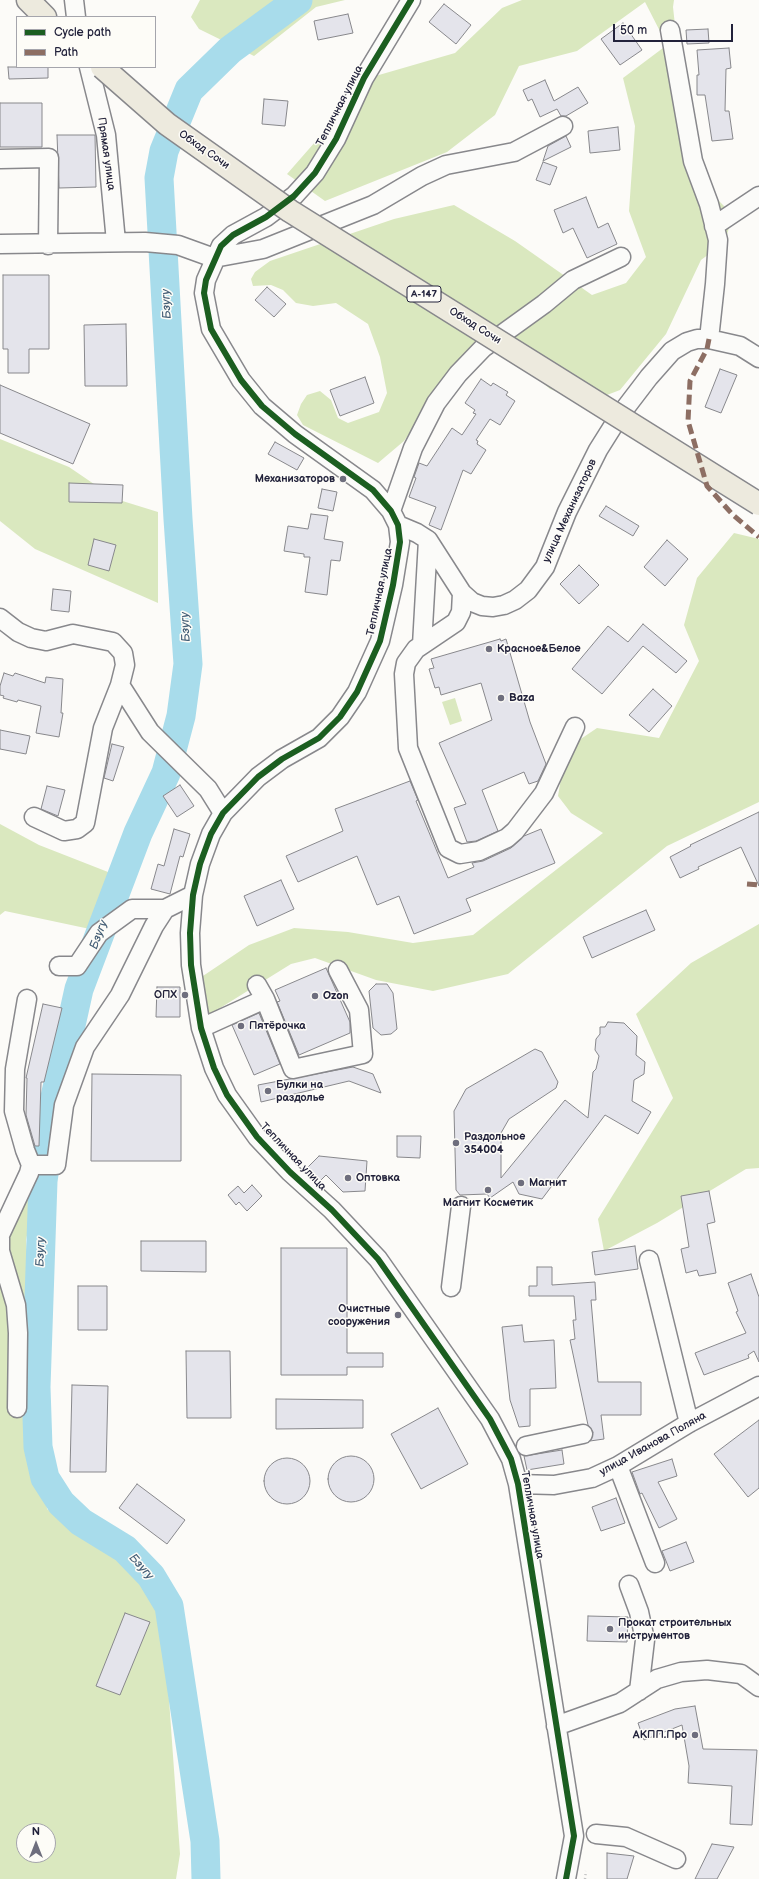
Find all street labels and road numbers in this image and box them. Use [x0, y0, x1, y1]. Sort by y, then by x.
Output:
street label: Тепличная улица [314, 63, 366, 149]
street label: Прямая улица [94, 117, 118, 191]
street label: Обход Сочи [176, 128, 232, 172]
road number: А-147 [407, 286, 441, 302]
street label: Обход Сочи [447, 305, 503, 347]
street label: улица Механизаторов [540, 457, 600, 565]
street label: Тепличная улица [364, 547, 396, 637]
street label: Тепличная улица [257, 1120, 329, 1194]
street label: улица Иванова Поляна [597, 1409, 709, 1479]
street label: Тепличная улица [518, 1470, 546, 1560]

